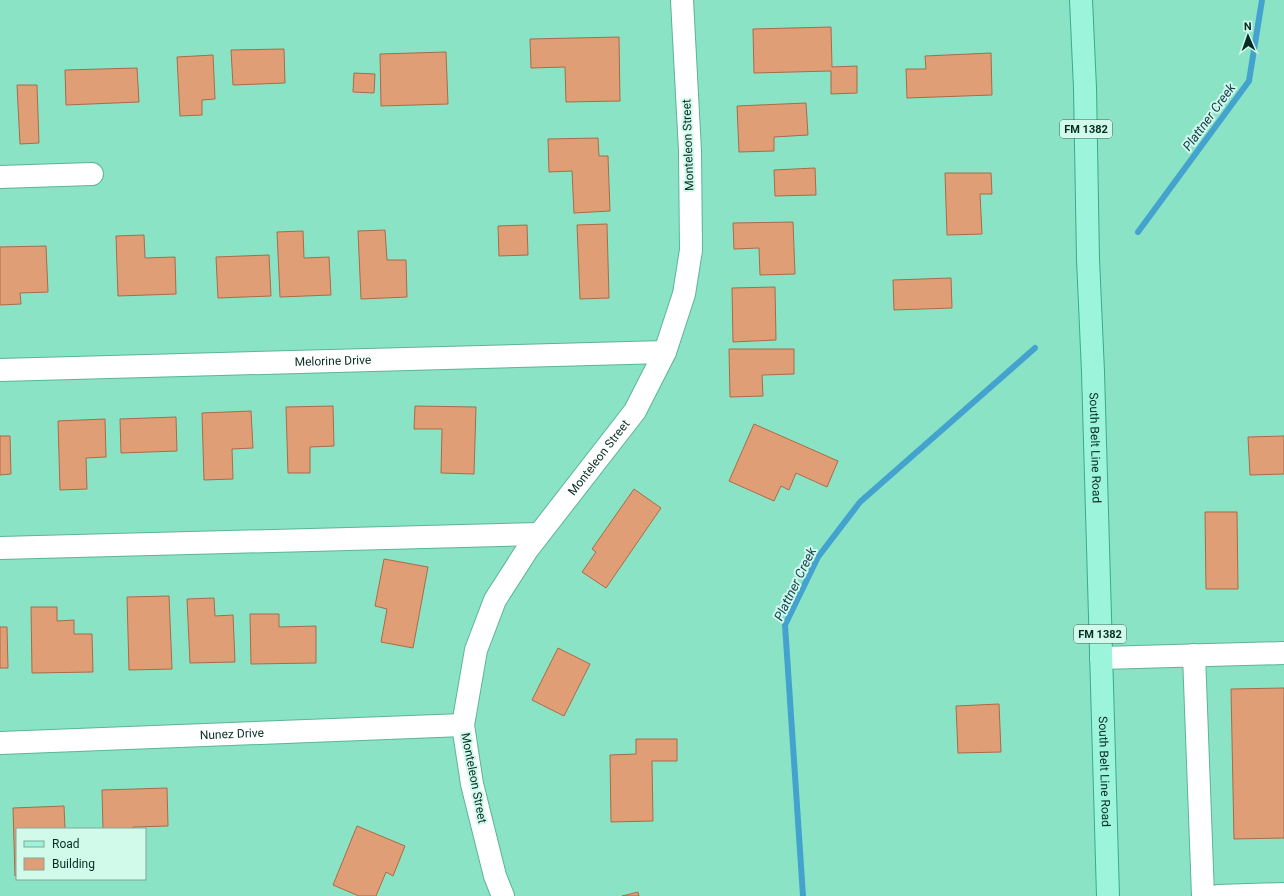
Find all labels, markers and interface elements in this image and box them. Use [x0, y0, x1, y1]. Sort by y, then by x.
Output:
north arrow [1228, 16, 1268, 56]
text: N [1244, 20, 1252, 33]
water label: Plattner Creek [1180, 80, 1239, 154]
street label: Monteleon Street [679, 99, 697, 191]
road number: FM 1382 [1060, 120, 1112, 138]
street label: Melorine Drive [294, 353, 371, 369]
street label: South Belt Line Road [1087, 392, 1104, 503]
street label: Monteleon Street [565, 417, 632, 498]
water label: Plattner Creek [771, 545, 819, 623]
road number: FM 1382 [1074, 625, 1126, 643]
street label: South Belt Line Road [1096, 716, 1113, 827]
street label: Nunez Drive [200, 726, 264, 742]
street label: Monteleon Street [458, 732, 490, 824]
legend [16, 828, 146, 880]
text: Road [52, 837, 80, 851]
text: Building [52, 857, 95, 871]

